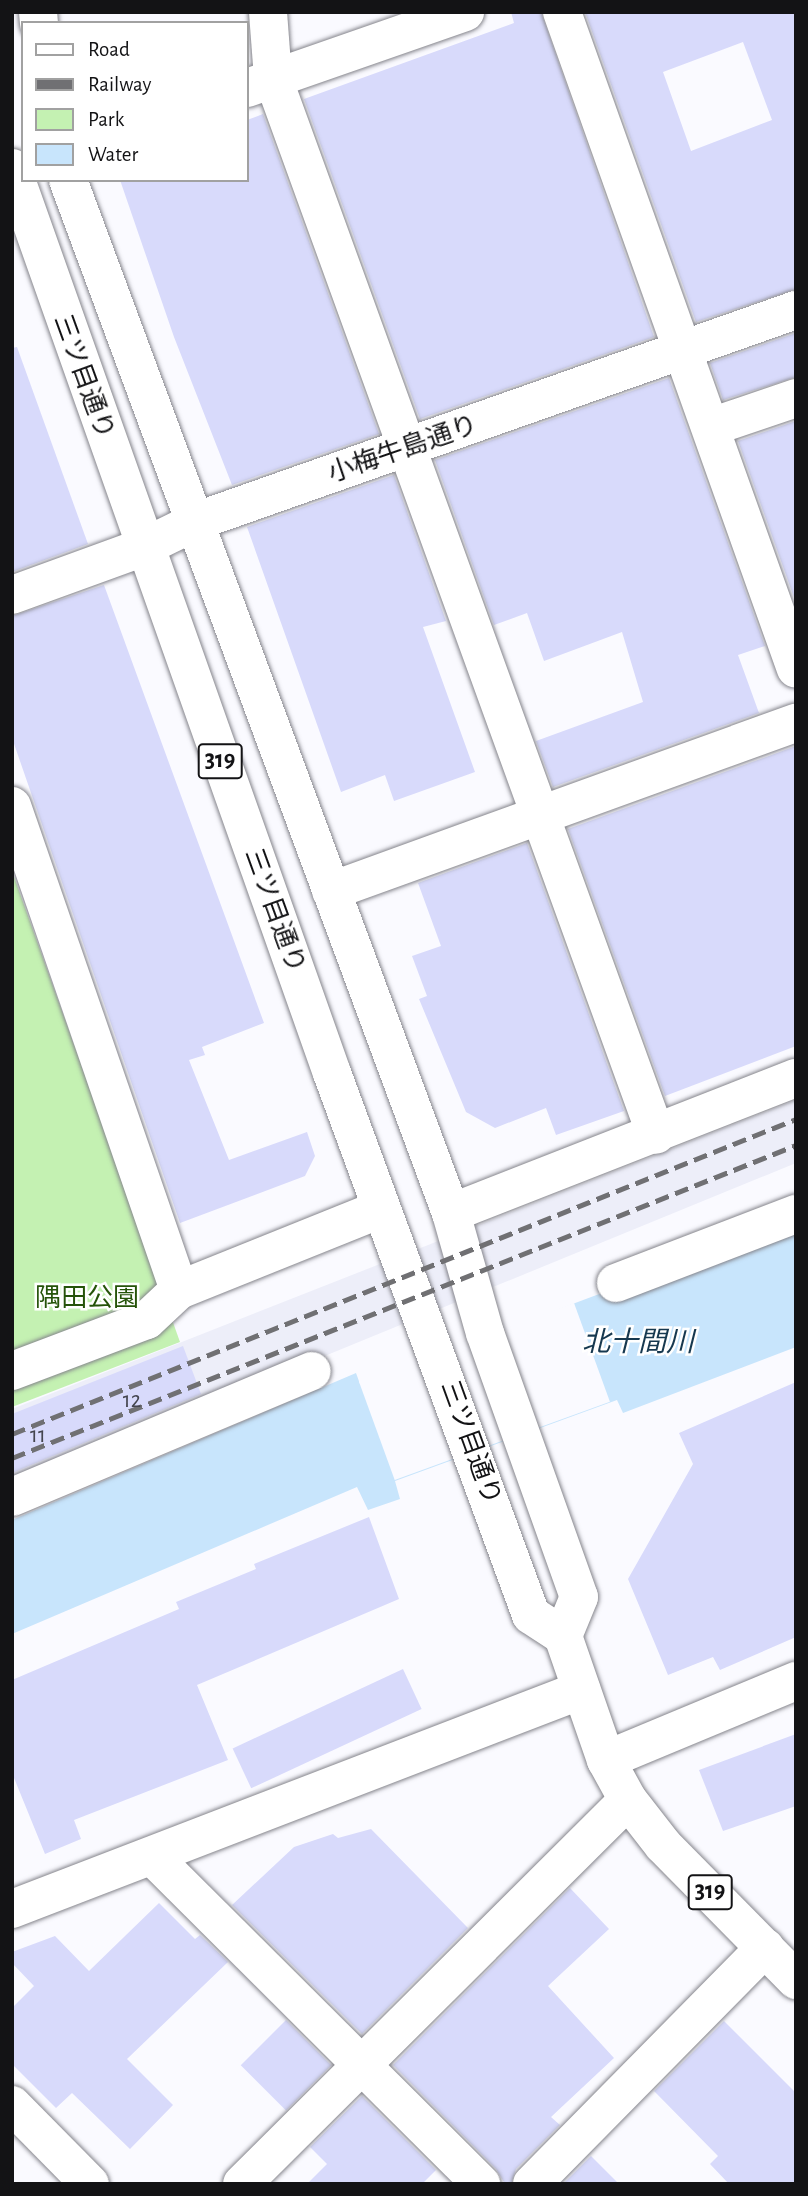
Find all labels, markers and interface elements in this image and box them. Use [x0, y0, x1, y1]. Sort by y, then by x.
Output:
legend [21, 21, 248, 182]
text: Road [88, 39, 130, 60]
text: Railway [88, 74, 151, 95]
text: Park [88, 109, 124, 130]
text: Water [88, 144, 138, 165]
street label: 三ツ目通り [46, 311, 120, 443]
street label: 小梅牛島通り [324, 410, 482, 490]
road number: 319 [197, 740, 243, 782]
street label: 三ツ目通り [237, 845, 311, 977]
park label: 隅田公園 [35, 1283, 139, 1315]
water label: 北十間川 [582, 1326, 694, 1360]
street label: 三ツ目通り [433, 1377, 507, 1509]
house number: 12 [123, 1387, 141, 1415]
house number: 11 [30, 1422, 46, 1450]
road number: 319 [687, 1871, 733, 1912]

